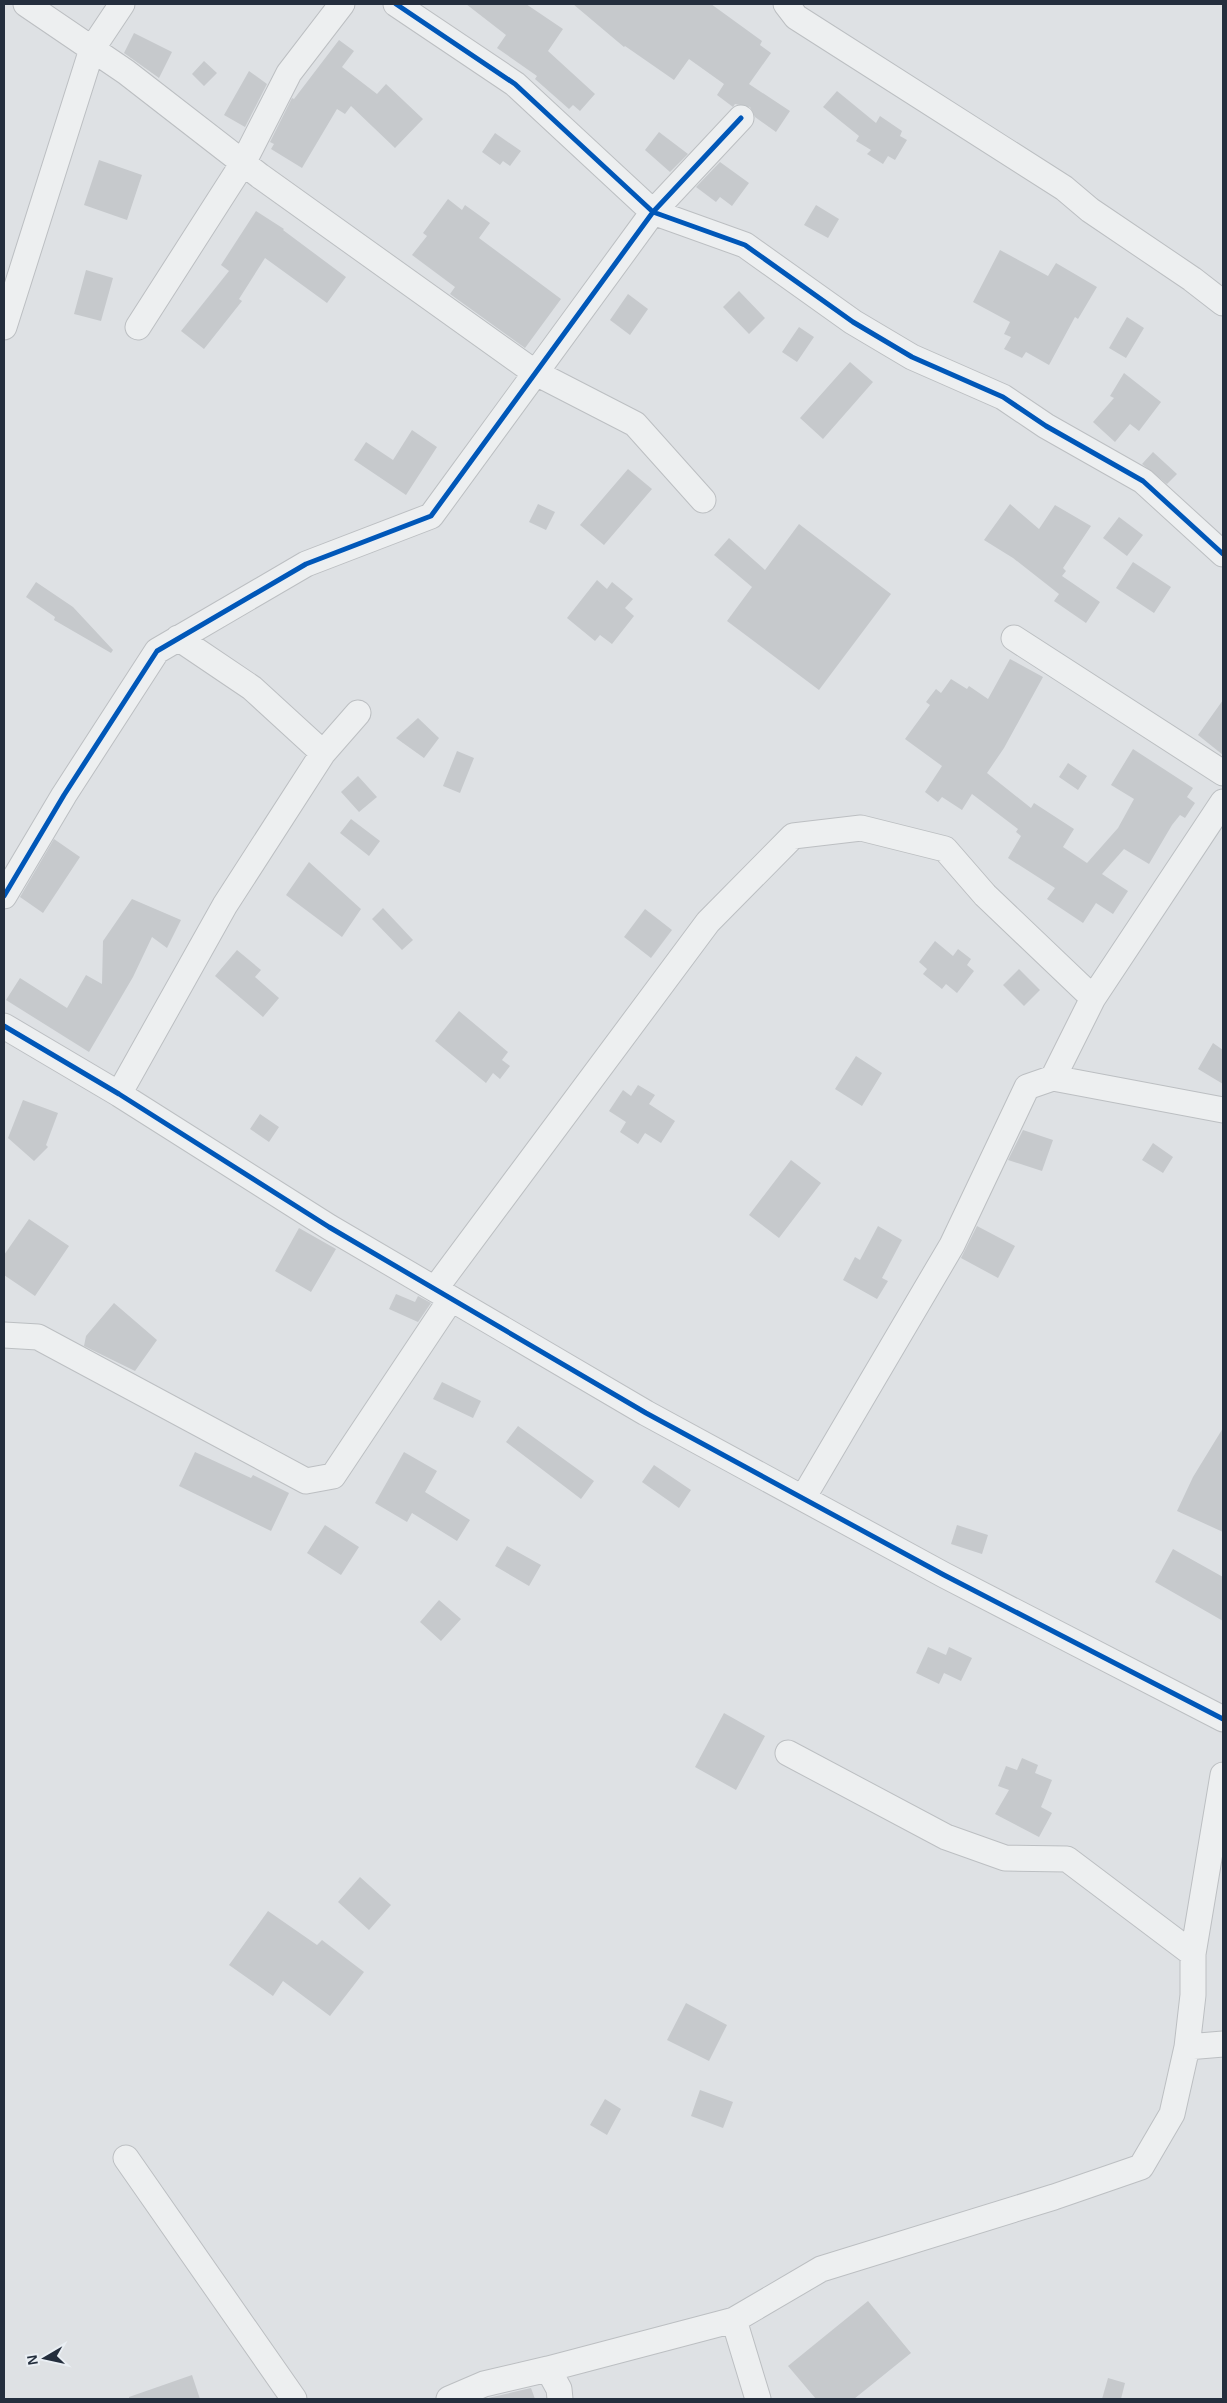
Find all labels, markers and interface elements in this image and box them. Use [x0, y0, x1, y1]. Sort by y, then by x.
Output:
north arrow [20, 2333, 70, 2383]
text: N [23, 2354, 41, 2366]

